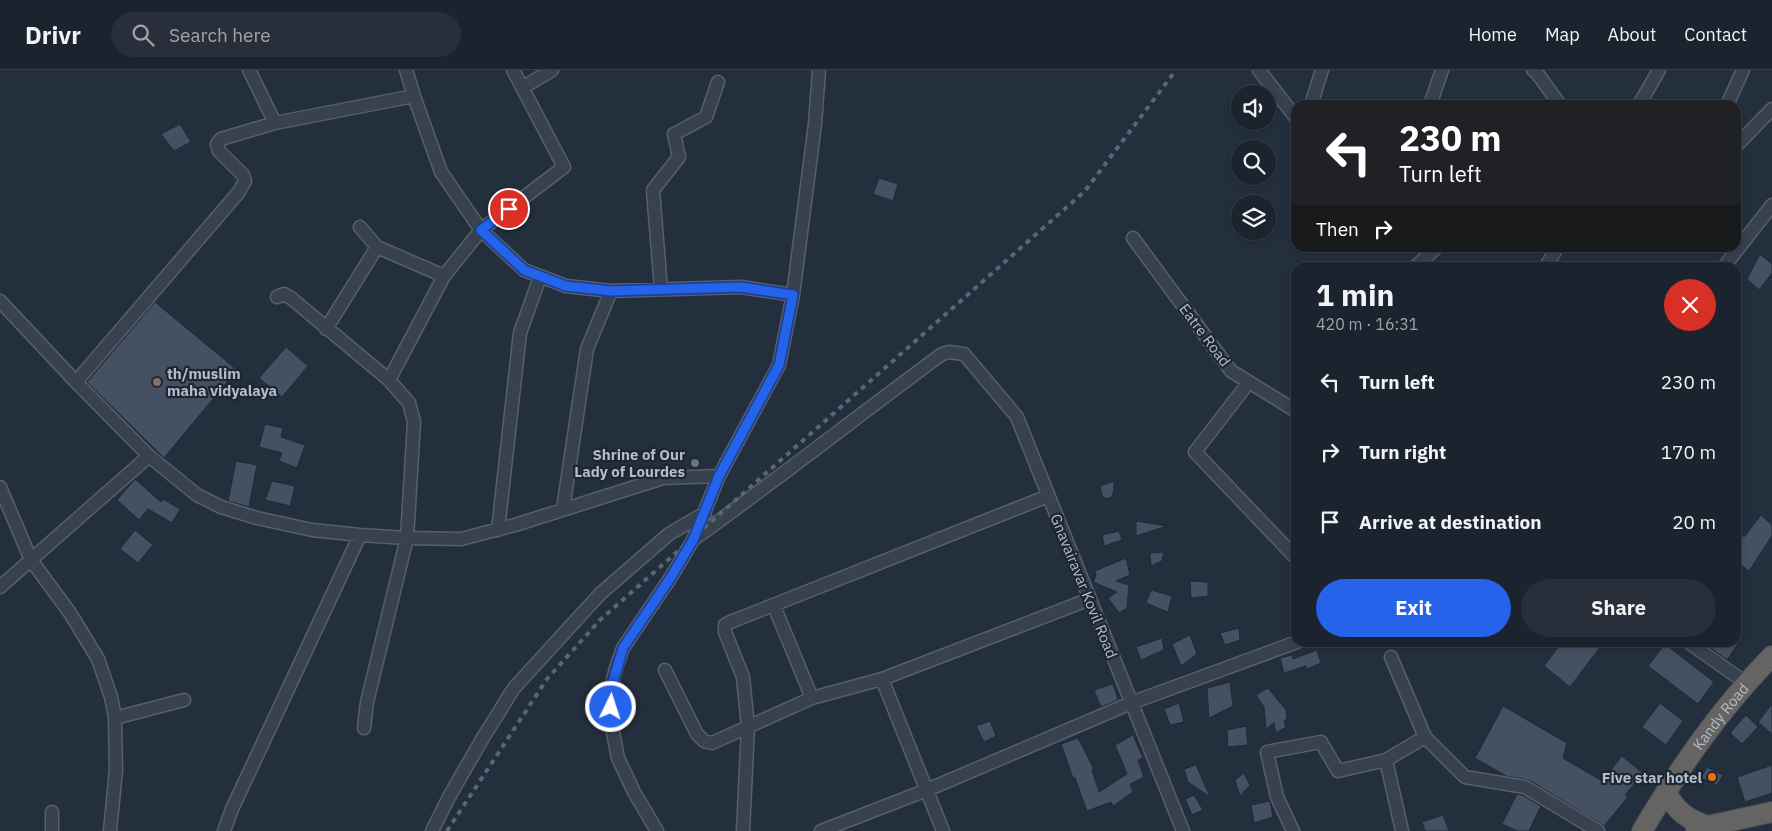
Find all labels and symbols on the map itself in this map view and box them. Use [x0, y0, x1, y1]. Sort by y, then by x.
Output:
pin [488, 188, 530, 230]
street label: Eatre Road [1175, 300, 1235, 370]
place label: th/muslim maha vidyalaya [167, 364, 278, 400]
marker: th/muslim maha vidyalaya [151, 376, 163, 388]
place label: Shrine of Our Lady of Lourdes [574, 445, 685, 481]
marker: Shrine of Our Lady of Lourdes [689, 457, 701, 469]
street label: Gnavairavar Kovil Road [1046, 511, 1122, 661]
street label: Kandy Road [1688, 679, 1752, 753]
position arrow [584, 680, 636, 732]
place label: Five star hotel [1602, 768, 1702, 787]
marker: Five star hotel [1706, 771, 1718, 783]

